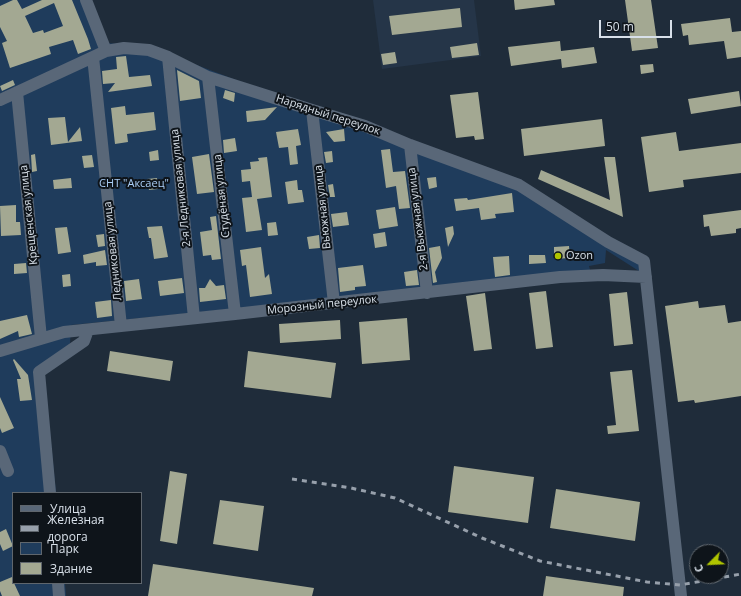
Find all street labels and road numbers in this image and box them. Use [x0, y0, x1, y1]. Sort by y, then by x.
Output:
street label: Нарядный переулок [274, 92, 382, 138]
street label: 2-я Ледниковая улица [168, 128, 194, 248]
street label: Студёная улица [211, 154, 233, 238]
street label: Крещенская улица [17, 164, 41, 266]
street label: Вьюжная улица [312, 164, 334, 250]
street label: 2-я Вьюжная улица [405, 167, 431, 271]
street label: Ледниковая улица [101, 201, 125, 301]
street label: Морозный переулок [266, 293, 378, 317]

